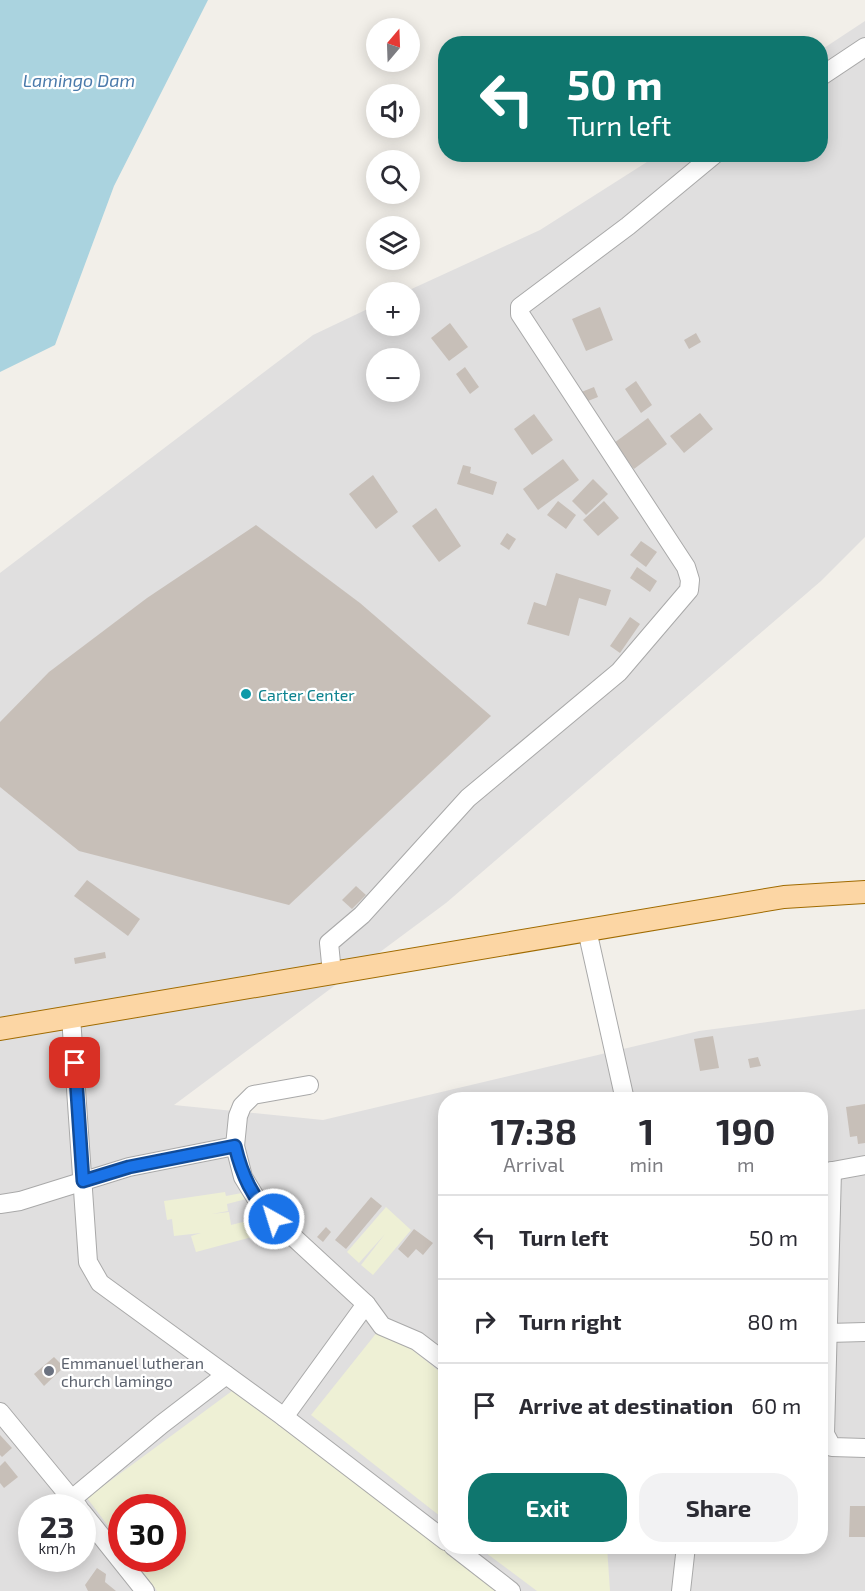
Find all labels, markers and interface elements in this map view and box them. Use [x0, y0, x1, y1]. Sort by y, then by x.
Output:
north arrow [366, 18, 420, 72]
map controls [366, 18, 420, 402]
text: 50 m [567, 58, 663, 108]
icon: left [468, 60, 546, 138]
water label: Lamingo Dam [23, 69, 135, 91]
button: sound [366, 84, 420, 138]
text: Turn left [567, 109, 671, 141]
button: search [366, 150, 420, 204]
button: layers [366, 216, 420, 270]
button: + [366, 282, 420, 336]
button: − [366, 348, 420, 402]
place label: Carter Center [258, 685, 355, 704]
marker: Carter Center [239, 687, 253, 701]
pin [49, 1037, 100, 1088]
icon: arrive [58, 1046, 91, 1079]
text: 17:38 [490, 1109, 577, 1152]
text: 1 [639, 1109, 654, 1152]
text: 190 [716, 1109, 776, 1152]
text: Arrival [503, 1152, 564, 1176]
text: min [630, 1152, 664, 1176]
text: m [737, 1152, 755, 1176]
position arrow [242, 1187, 306, 1251]
icon: left [468, 1221, 501, 1254]
text: Turn left [519, 1224, 608, 1250]
text: 50 m [749, 1224, 798, 1250]
icon: right [468, 1305, 501, 1338]
text: Turn right [519, 1308, 621, 1334]
text: 80 m [747, 1308, 798, 1334]
place label: Emmanuel lutheran church lamingo [61, 1353, 204, 1390]
marker: Emmanuel lutheran church lamingo [42, 1364, 56, 1378]
icon: arrive [468, 1389, 501, 1422]
text: Arrive at destination [519, 1392, 733, 1418]
text: 60 m [751, 1392, 801, 1418]
button: Exit [468, 1473, 627, 1542]
button: Share [639, 1473, 798, 1542]
speed limit sign: 30 [108, 1494, 186, 1572]
text: 23 [40, 1508, 74, 1544]
text: km/h [38, 1539, 76, 1557]

